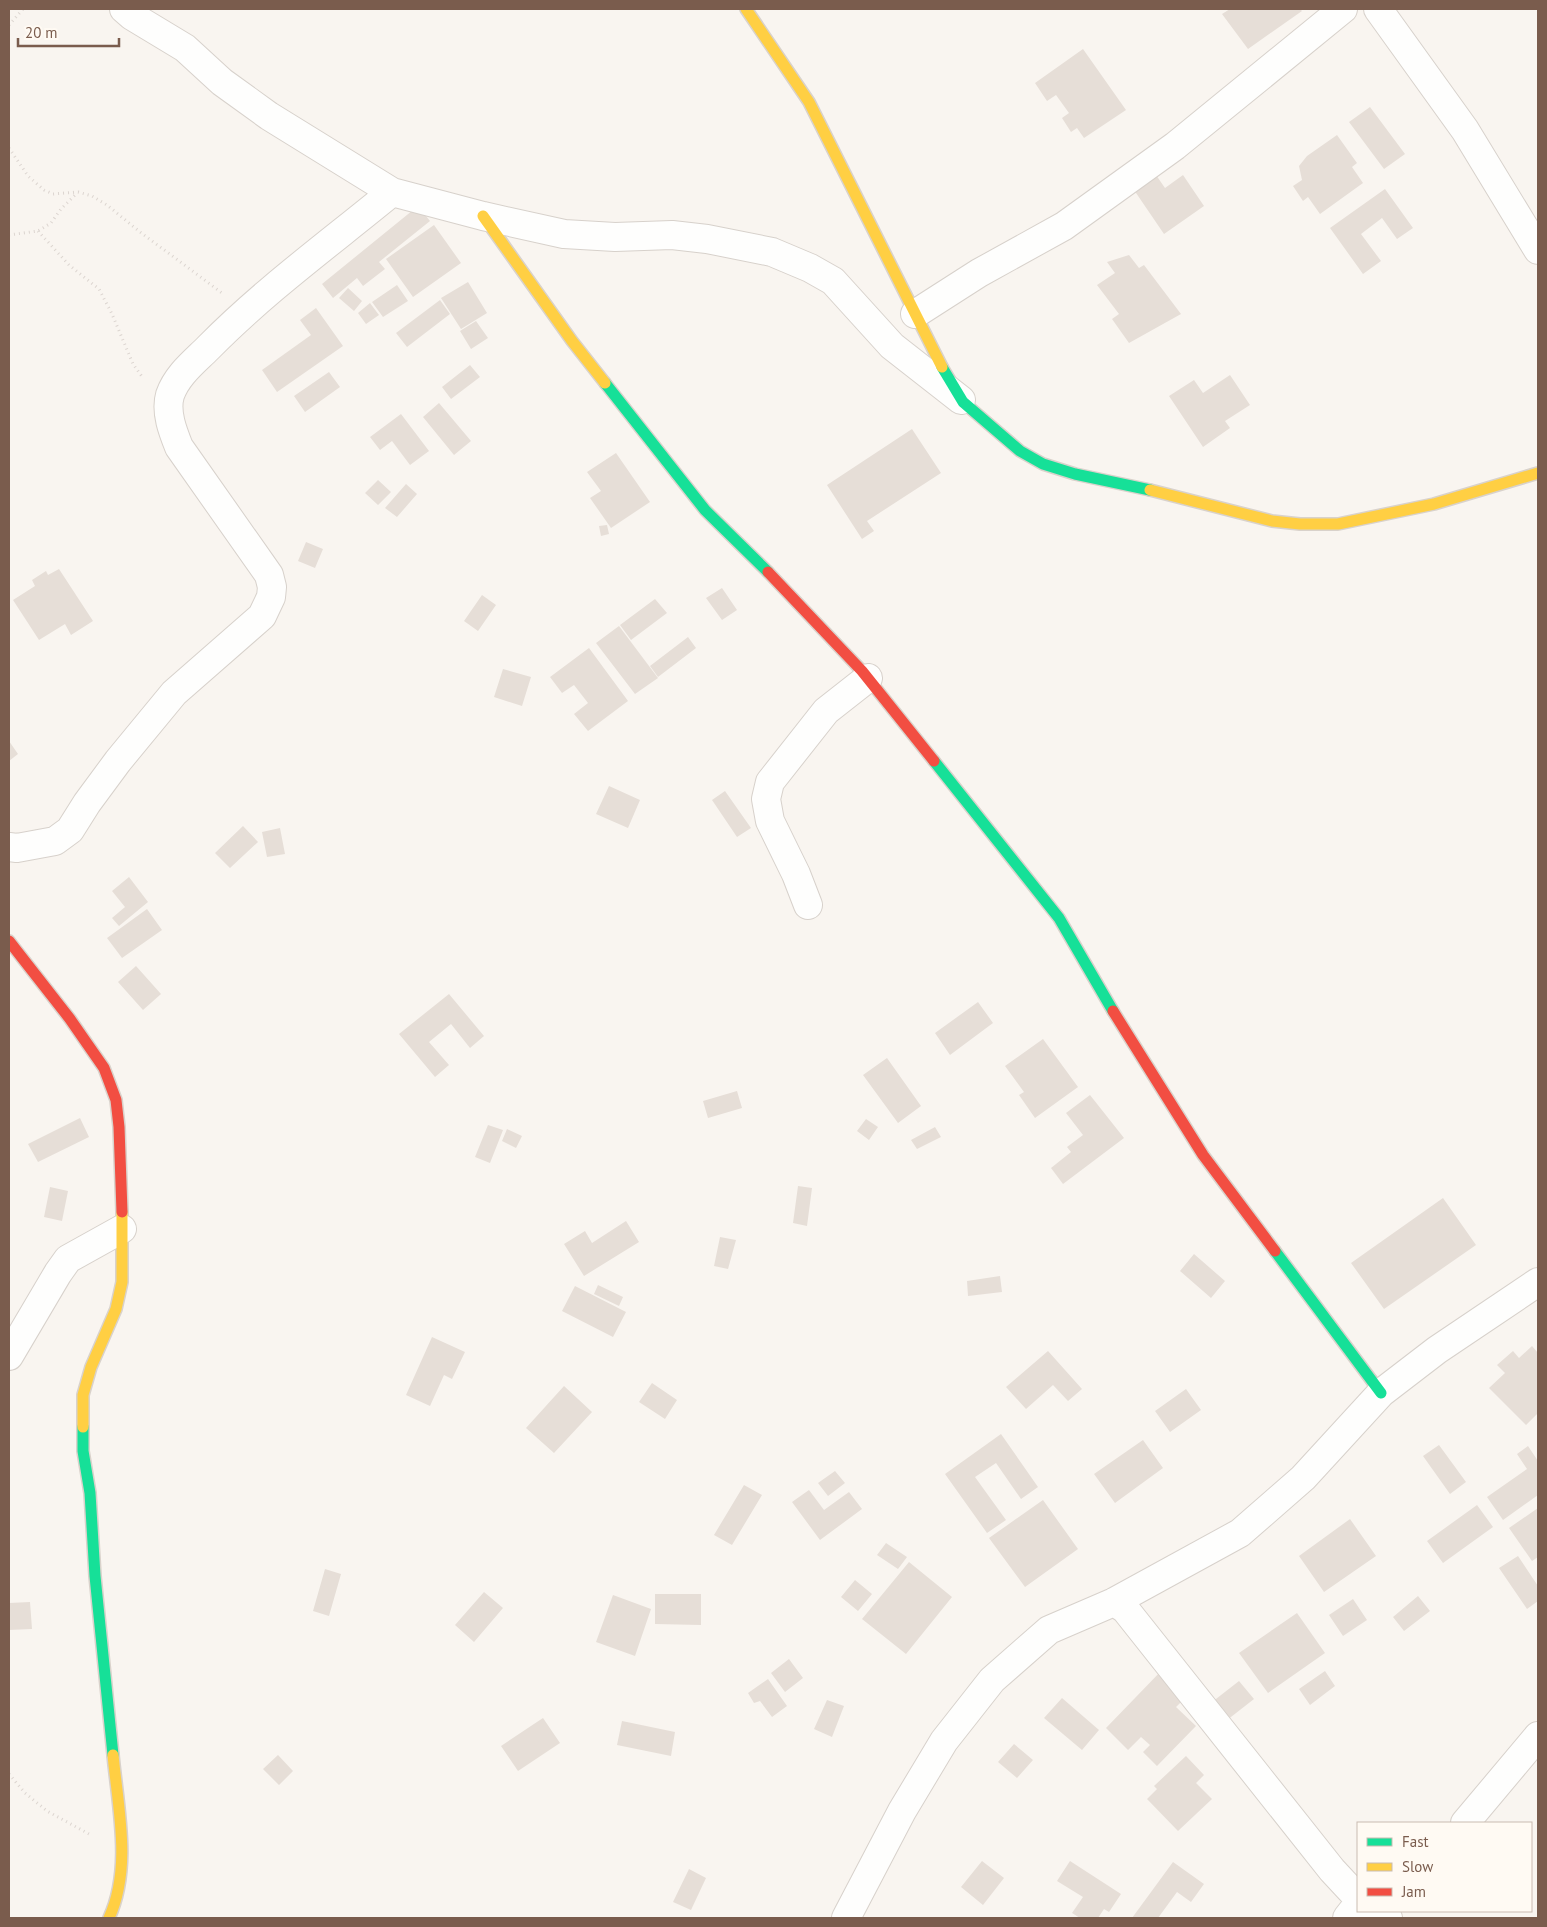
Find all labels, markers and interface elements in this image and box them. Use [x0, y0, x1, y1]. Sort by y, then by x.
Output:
scale bar [18, 15, 119, 47]
text: 20 m [25, 23, 58, 42]
legend [1357, 1822, 1532, 1912]
text: Fast [1402, 1832, 1429, 1851]
text: Slow [1402, 1857, 1433, 1876]
text: Jam [1401, 1882, 1426, 1901]

